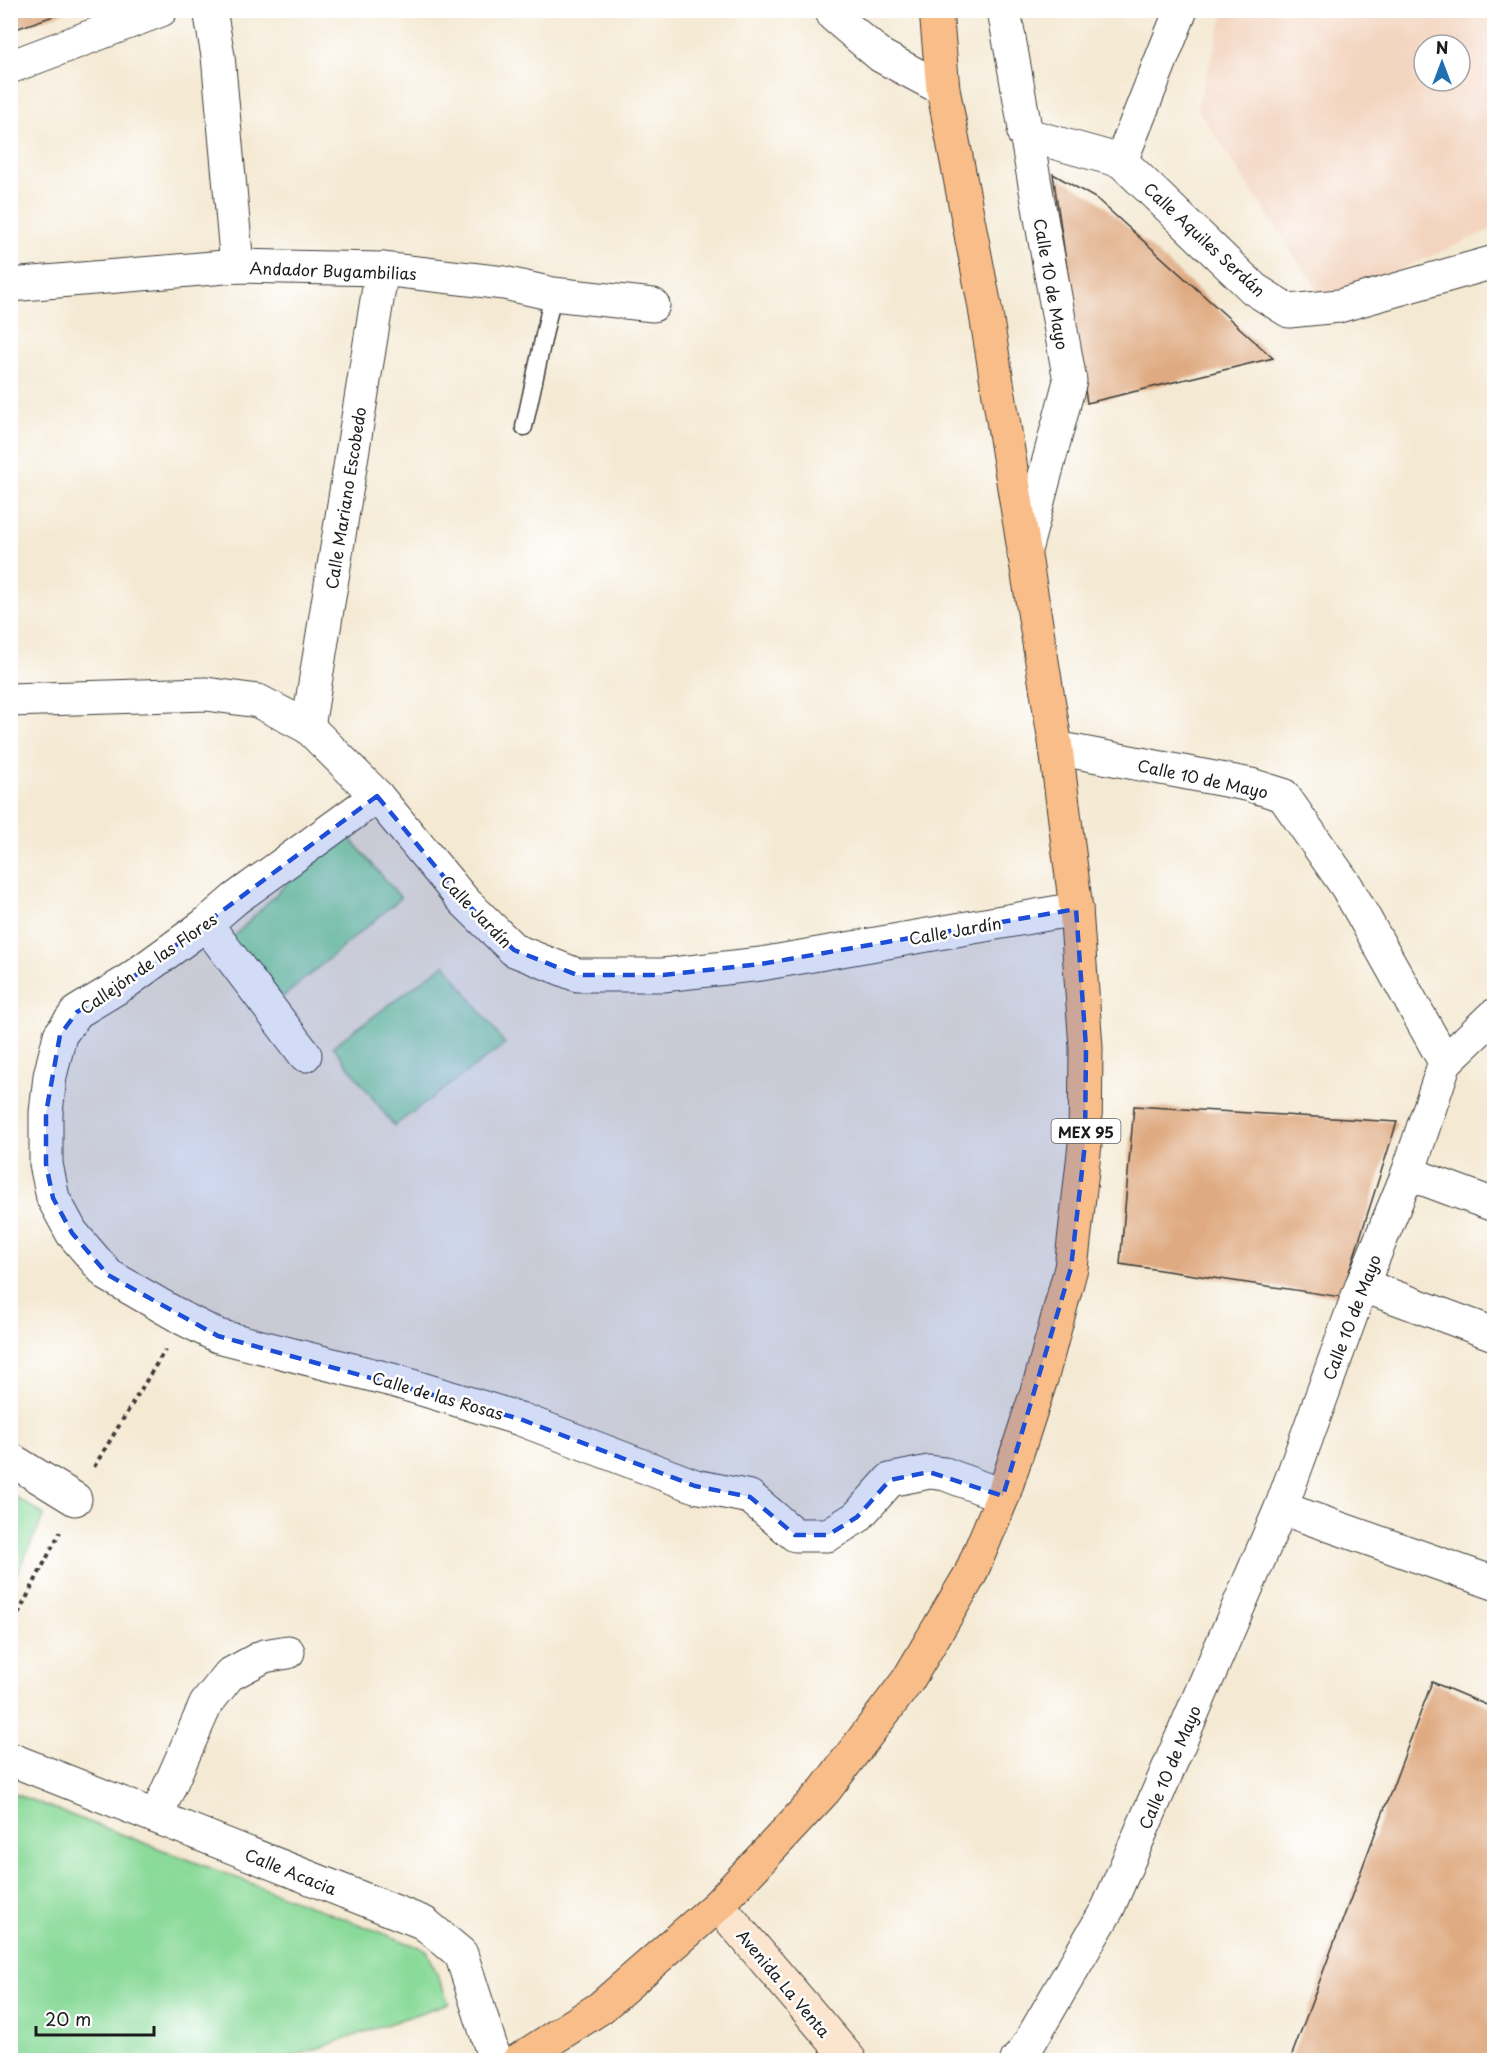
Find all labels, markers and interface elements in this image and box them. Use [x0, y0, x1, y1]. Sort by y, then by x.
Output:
north arrow [1412, 33, 1472, 93]
text: N [1436, 35, 1448, 59]
street label: Calle Aquiles Serdán [1139, 176, 1271, 302]
street label: Calle 10 de Mayo [1029, 217, 1075, 351]
street label: Andador Bugambilias [249, 255, 417, 285]
street label: Calle Mariano Escobedo [319, 405, 371, 591]
street label: Calle 10 de Mayo [1136, 752, 1270, 804]
street label: Calle Jardín [436, 869, 518, 953]
street label: Callejón de las Flores [75, 907, 221, 1019]
street label: Calle Jardín [907, 910, 1003, 950]
road number: MEX 95 [1052, 1119, 1120, 1143]
street label: Calle 10 de Mayo [1316, 1251, 1386, 1383]
street label: Calle de las Rosas [370, 1365, 506, 1425]
street label: Calle 10 de Mayo [1132, 1701, 1206, 1833]
street label: Calle Acacia [242, 1842, 341, 1900]
street label: Avenida La Venta [732, 1924, 836, 2042]
scale bar [36, 1999, 154, 2037]
text: 20 m [45, 2005, 91, 2032]

